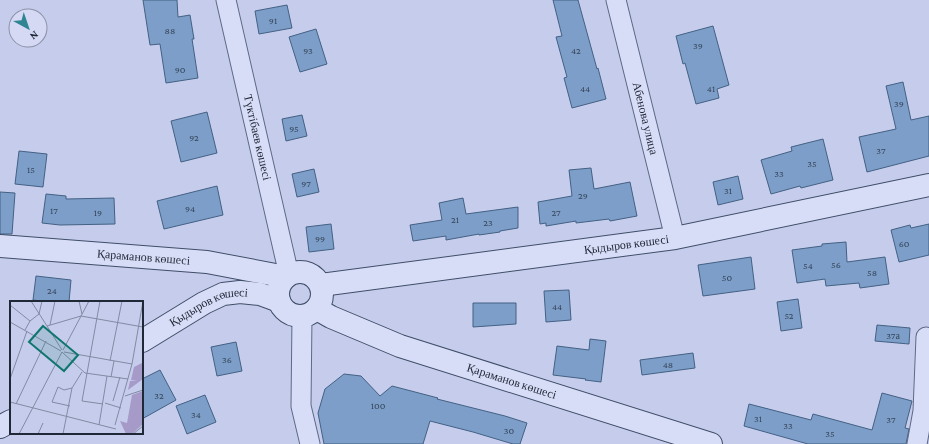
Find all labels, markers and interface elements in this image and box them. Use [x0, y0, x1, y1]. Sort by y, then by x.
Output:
north arrow [8, 8, 48, 48]
house number: 91 [269, 15, 277, 26]
house number: 88 [165, 25, 175, 36]
text: N [27, 29, 41, 43]
house number: 39 [693, 40, 703, 51]
house number: 93 [303, 45, 313, 56]
house number: 42 [571, 45, 581, 56]
house number: 90 [175, 64, 186, 75]
street label: Абенова улица [630, 81, 661, 157]
house number: 44 [580, 83, 590, 94]
house number: 41 [707, 83, 715, 94]
street label: Түктібаев көшесі [241, 93, 274, 182]
house number: 39 [894, 98, 904, 109]
house number: 95 [289, 123, 299, 134]
house number: 92 [189, 132, 199, 143]
house number: 37 [876, 145, 886, 156]
house number: 35 [807, 158, 817, 169]
house number: 15 [27, 164, 35, 175]
house number: 33 [774, 168, 784, 179]
house number: 97 [301, 178, 311, 189]
house number: 31 [724, 185, 732, 196]
house number: 29 [578, 190, 588, 201]
house number: 94 [185, 203, 195, 214]
house number: 17 [50, 205, 58, 216]
house number: 19 [94, 207, 102, 218]
house number: 27 [551, 207, 561, 218]
house number: 21 [451, 214, 459, 225]
house number: 23 [483, 217, 493, 228]
street label: Қыдыров көшесі [583, 232, 670, 257]
house number: 99 [315, 233, 325, 244]
house number: 60 [899, 238, 910, 249]
street label: Қараманов көшесі [97, 247, 191, 268]
house number: 56 [831, 259, 841, 270]
house number: 54 [803, 260, 813, 271]
house number: 58 [867, 267, 877, 278]
house number: 50 [722, 272, 733, 283]
house number: 24 [47, 285, 57, 296]
street label: Қыдыров көшесі [167, 285, 249, 330]
inset map [10, 301, 143, 434]
house number: 44 [552, 301, 562, 312]
house number: 52 [784, 310, 794, 321]
house number: 37а [886, 330, 900, 341]
house number: 36 [222, 354, 232, 365]
house number: 48 [663, 359, 673, 370]
street label: Қараманов көшесі [465, 360, 559, 402]
house number: 32 [154, 390, 164, 401]
house number: 100 [371, 400, 386, 411]
house number: 34 [191, 409, 201, 420]
house number: 31 [754, 413, 762, 424]
house number: 37 [886, 414, 896, 425]
house number: 33 [783, 420, 793, 431]
house number: 30 [504, 425, 515, 436]
house number: 35 [825, 428, 835, 439]

